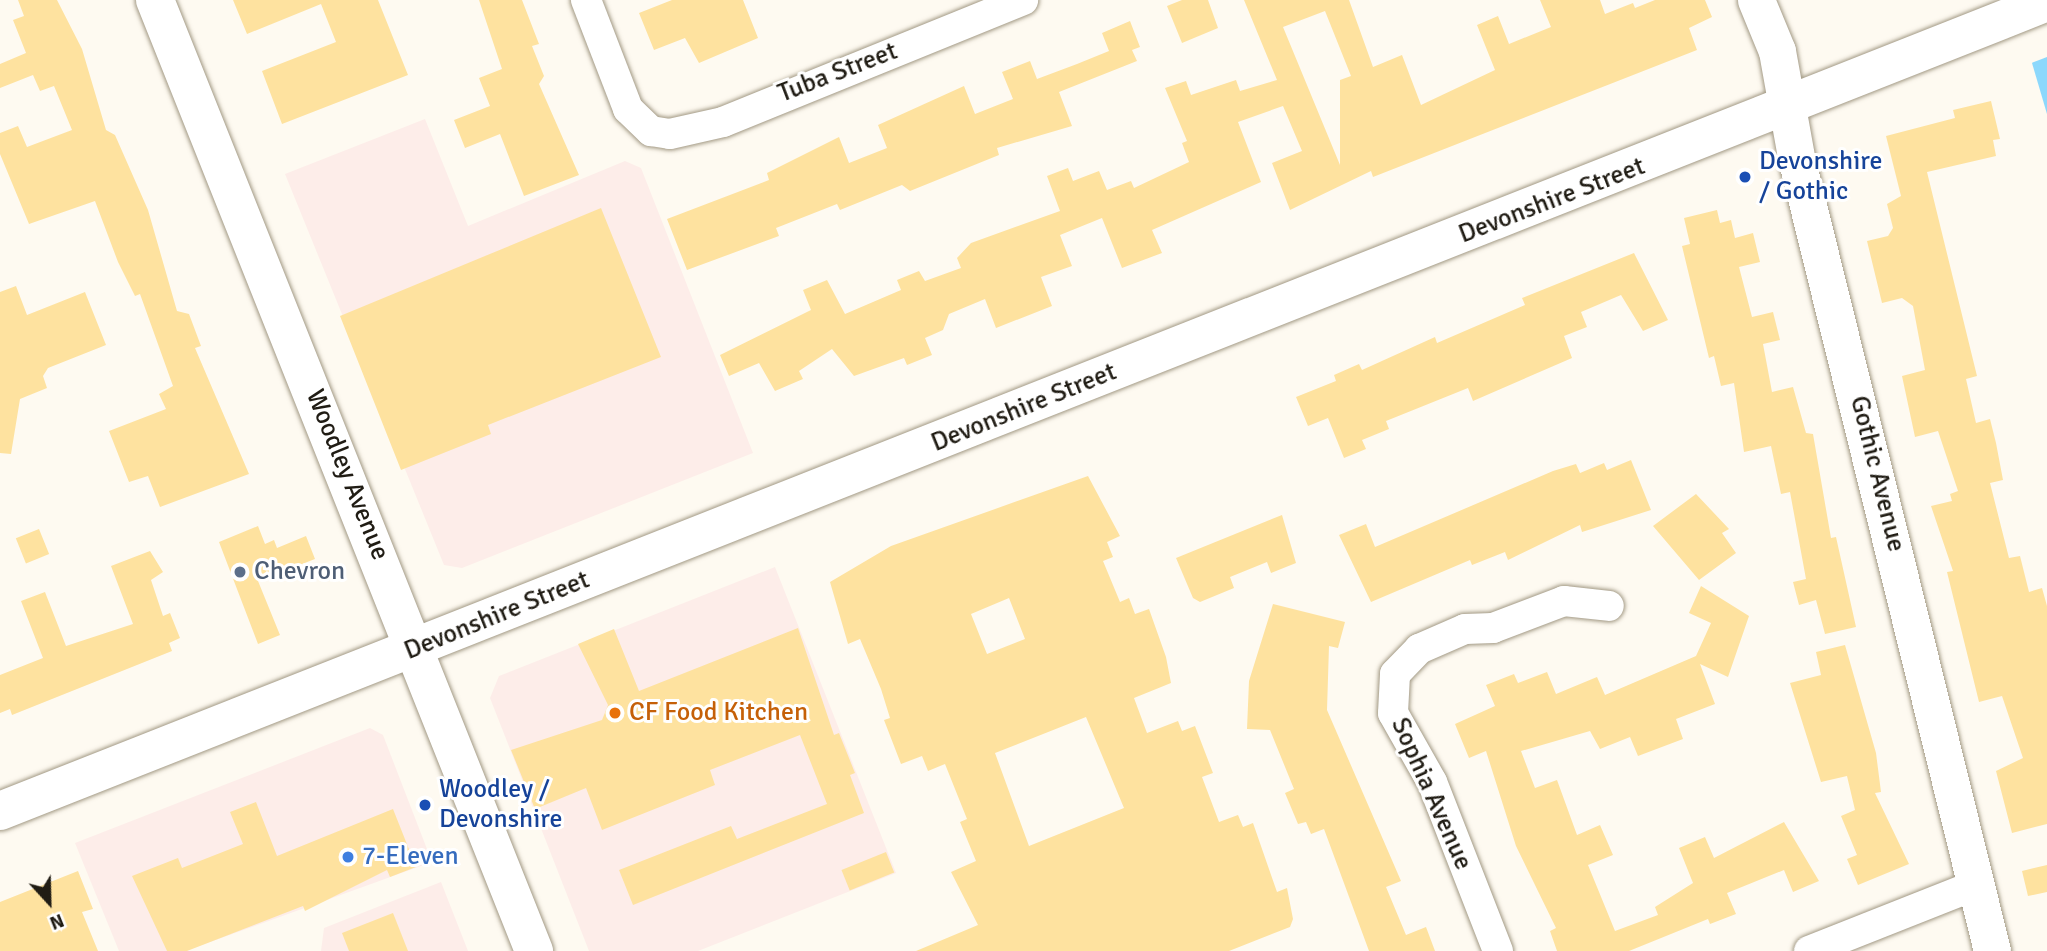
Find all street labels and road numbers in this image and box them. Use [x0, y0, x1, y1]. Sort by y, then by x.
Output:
street label: Tuba Street [774, 36, 902, 110]
street label: Devonshire Street [1455, 151, 1649, 251]
street label: Devonshire Street [927, 357, 1121, 459]
street label: Woodley Avenue [299, 385, 395, 565]
street label: Gothic Avenue [1843, 393, 1911, 555]
street label: Devonshire Street [400, 565, 594, 667]
street label: Sophia Avenue [1384, 713, 1478, 875]

